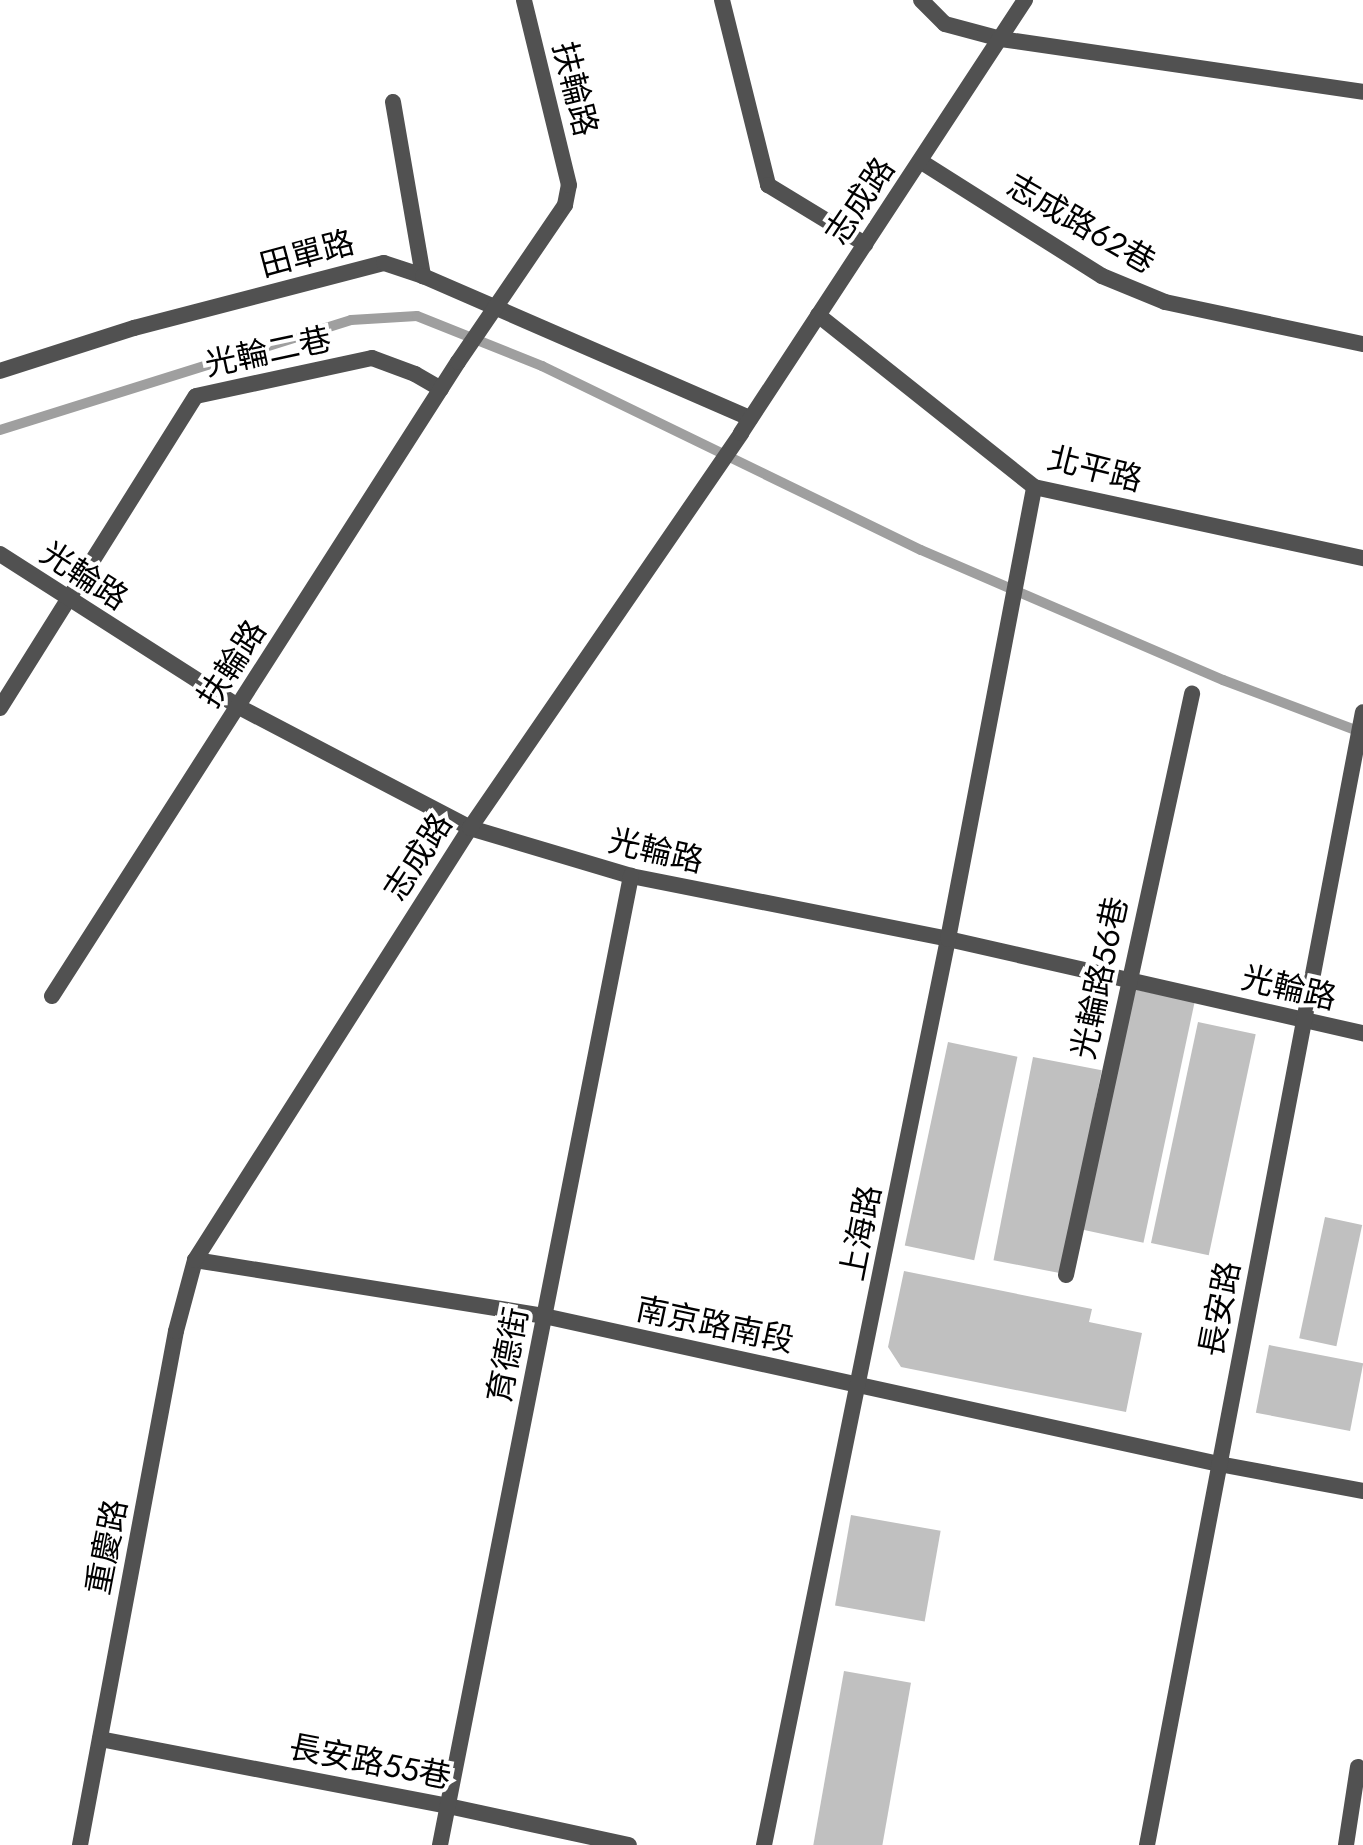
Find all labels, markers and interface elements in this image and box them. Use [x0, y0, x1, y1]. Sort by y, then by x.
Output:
street label: 扶輪路 [545, 38, 605, 140]
street label: 志成路 [817, 150, 903, 252]
street label: 志成路62巷 [1000, 166, 1162, 282]
street label: 田單路 [256, 223, 358, 285]
street label: 光輪二巷 [201, 320, 335, 384]
street label: 北平路 [1044, 439, 1146, 499]
street label: 光輪路 [33, 534, 135, 618]
street label: 扶輪路 [190, 613, 274, 715]
street label: 志成路 [376, 806, 460, 908]
street label: 光輪路 [605, 821, 707, 881]
street label: 光輪路56巷 [1064, 894, 1136, 1062]
street label: 光輪路 [1238, 958, 1340, 1018]
street label: 上海路 [833, 1182, 889, 1284]
street label: 長安路 [1192, 1258, 1248, 1360]
street label: 南京路南段 [633, 1290, 797, 1360]
street label: 育德街 [480, 1304, 536, 1406]
street label: 重慶路 [79, 1496, 135, 1598]
street label: 長安路55巷 [286, 1727, 454, 1797]

